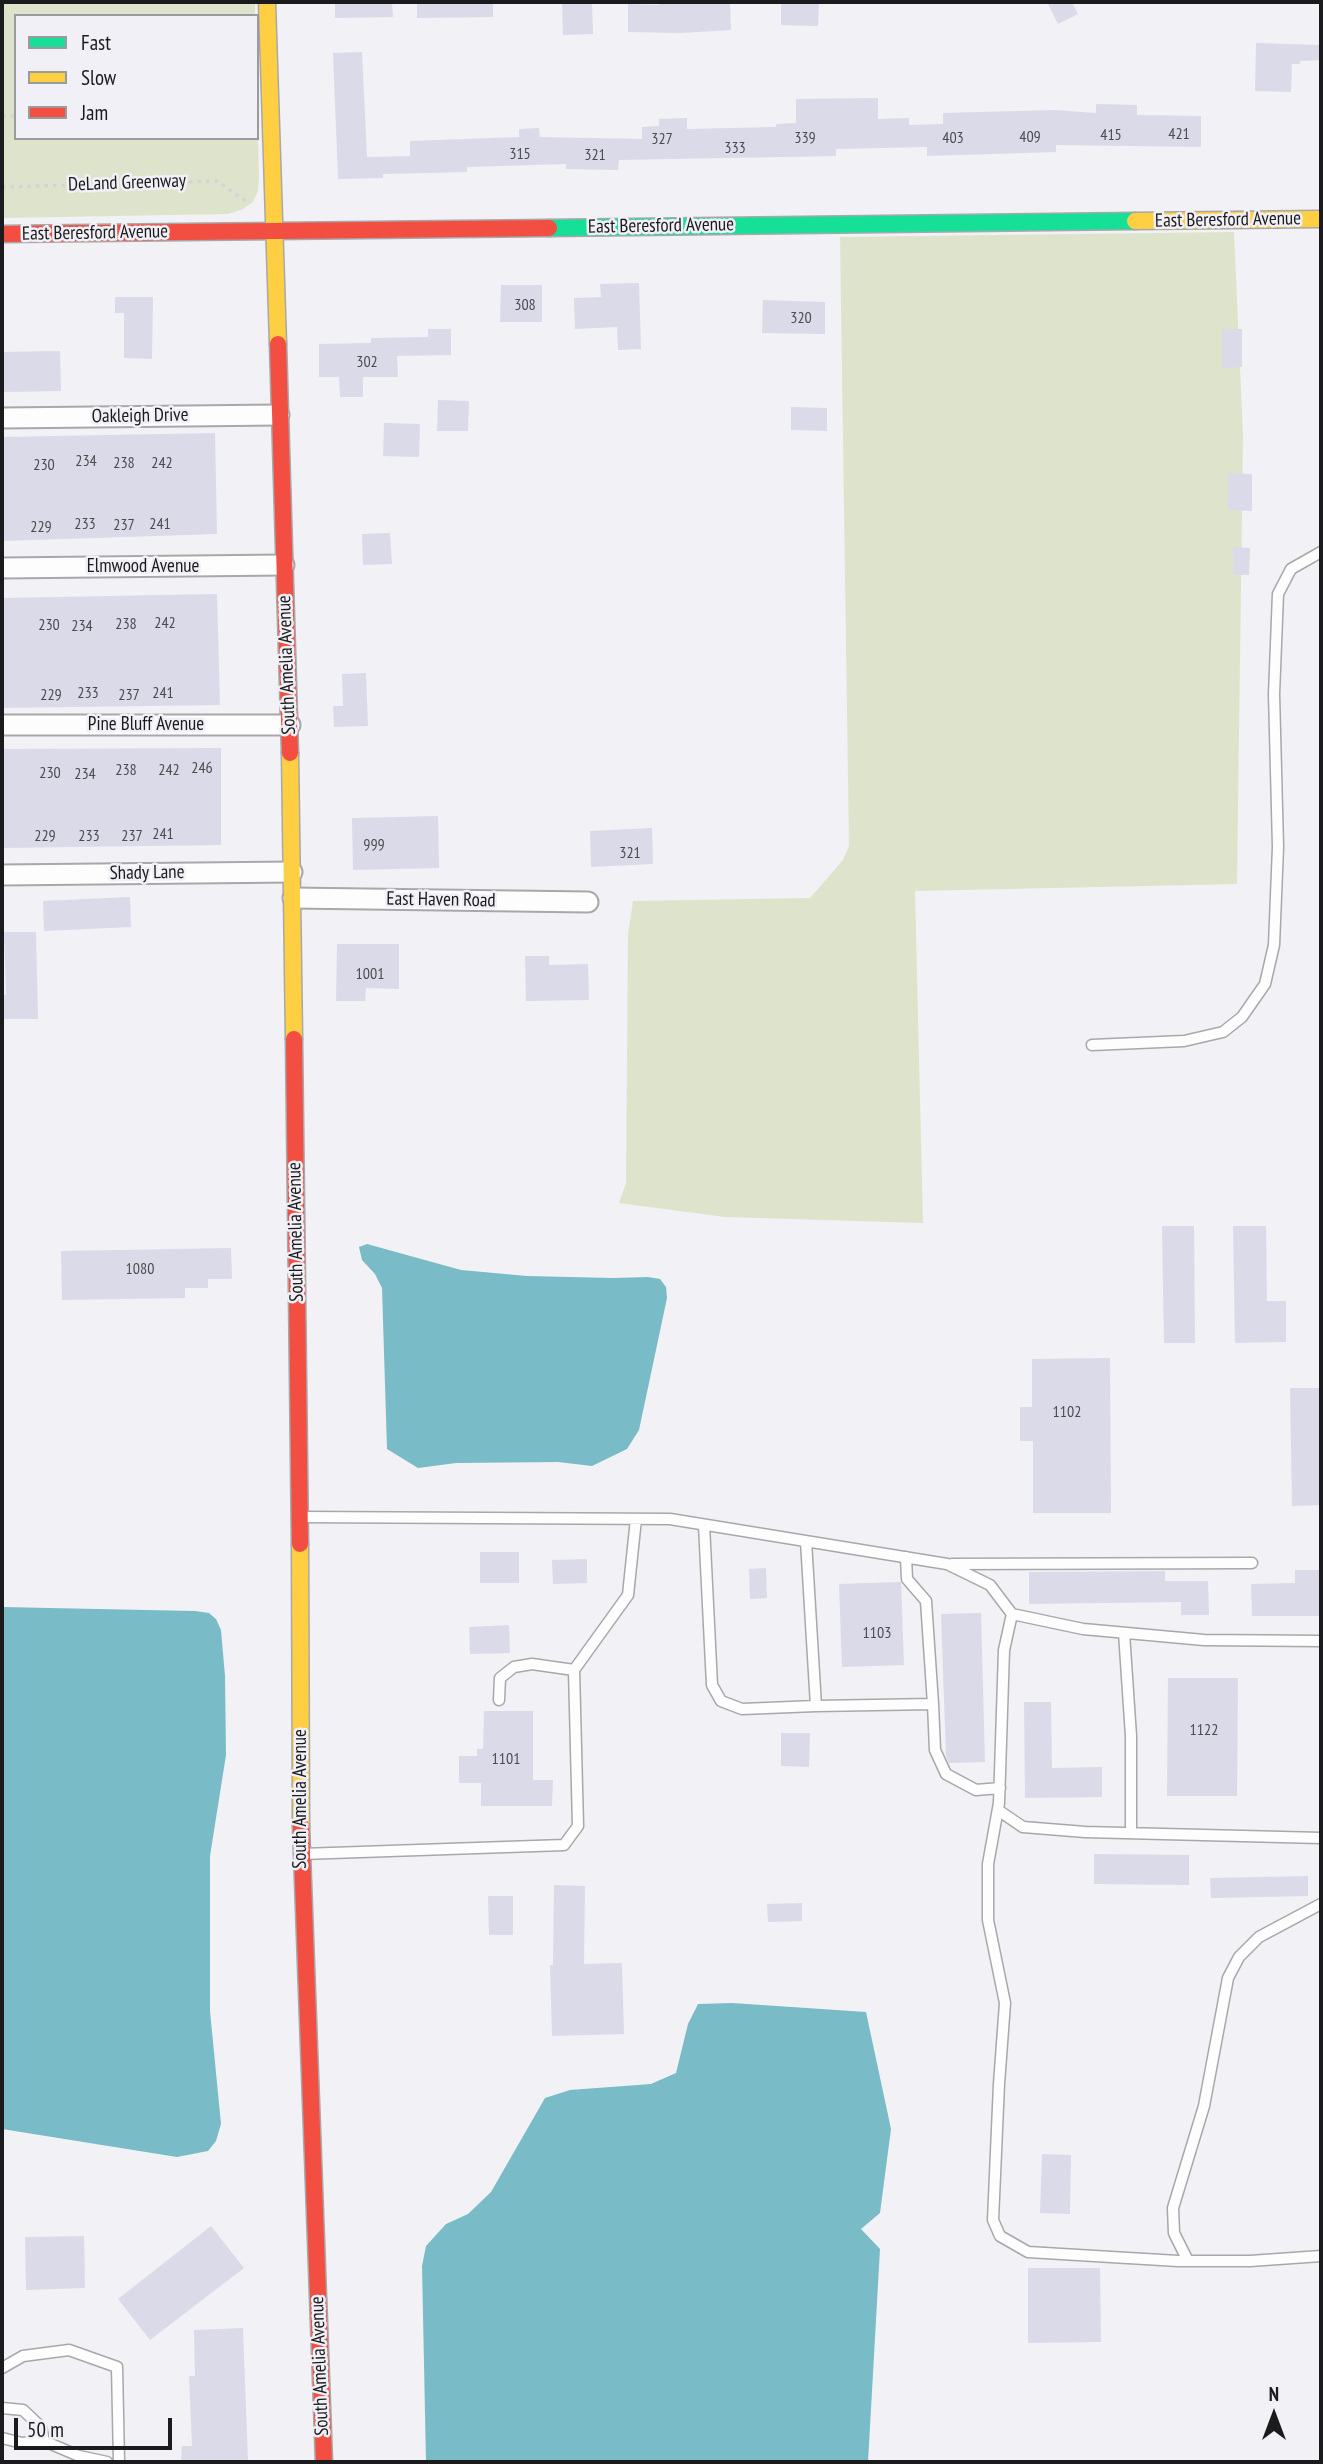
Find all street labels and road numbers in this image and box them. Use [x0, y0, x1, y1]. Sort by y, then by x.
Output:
street label: DeLand Greenway [68, 170, 186, 196]
street label: East Beresford Avenue [1155, 207, 1301, 233]
street label: East Beresford Avenue [588, 213, 734, 239]
street label: East Beresford Avenue [22, 220, 168, 246]
street label: Oakleigh Drive [91, 404, 189, 428]
street label: Elmwood Avenue [87, 556, 199, 578]
street label: South Amelia Avenue [273, 595, 301, 735]
street label: Pine Bluff Avenue [88, 714, 204, 736]
street label: Shady Lane [109, 861, 185, 885]
street label: East Haven Road [386, 888, 496, 912]
street label: South Amelia Avenue [283, 1162, 309, 1302]
street label: South Amelia Avenue [290, 1729, 312, 1869]
street label: South Amelia Avenue [306, 2296, 334, 2436]

